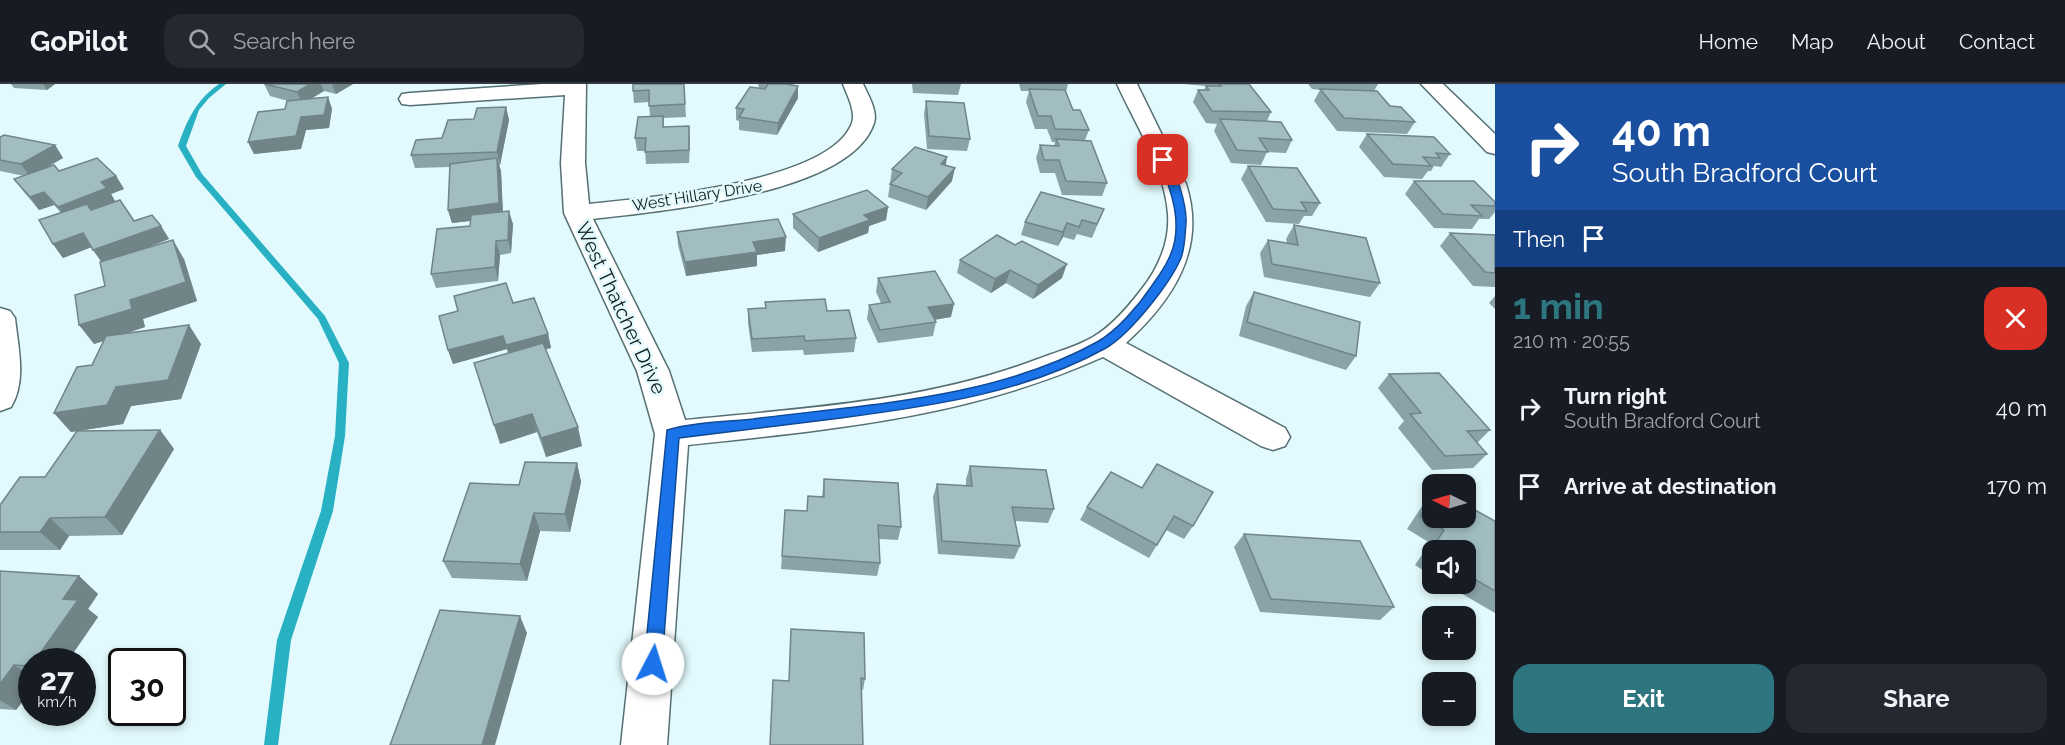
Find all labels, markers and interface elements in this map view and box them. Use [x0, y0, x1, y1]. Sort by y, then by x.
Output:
search box [164, 14, 584, 68]
text: GoPilot [30, 25, 128, 58]
icon: search [185, 25, 218, 58]
text: Search here [233, 28, 355, 54]
text: Home [1699, 29, 1758, 54]
text: Map [1791, 29, 1834, 54]
text: About [1867, 29, 1926, 54]
text: Contact [1959, 29, 2035, 54]
text: 40 m [1612, 107, 1711, 156]
icon: right [1513, 108, 1591, 186]
pin [1137, 134, 1188, 185]
icon: arrive [1146, 143, 1179, 176]
text: South Bradford Court [1612, 157, 1878, 188]
street label: West Hillary Drive [631, 176, 763, 215]
street label: West Thatcher Drive [571, 218, 672, 398]
icon: arrive [1577, 222, 1610, 255]
text: Then [1513, 226, 1565, 252]
text: 1 min [1513, 285, 1604, 327]
button: close [1984, 287, 2047, 350]
text: 210 m · 20:55 [1513, 329, 1630, 353]
text: Turn right [1564, 383, 1667, 409]
icon: right [1513, 392, 1546, 425]
text: 40 m [1996, 395, 2047, 421]
text: South Bradford Court [1564, 409, 1761, 433]
icon: arrive [1513, 470, 1546, 503]
text: Arrive at destination [1564, 473, 1777, 499]
text: 170 m [1987, 473, 2047, 499]
north arrow [1422, 474, 1476, 528]
map controls [1422, 474, 1476, 726]
button: sound [1422, 540, 1476, 594]
button: + [1422, 606, 1476, 660]
position arrow [621, 632, 685, 696]
speed limit sign: 30 [108, 648, 186, 726]
text: 27 [40, 662, 74, 697]
button: Exit [1513, 664, 1774, 733]
button: Share [1786, 664, 2047, 733]
button: − [1422, 672, 1476, 726]
text: km/h [37, 693, 77, 711]

